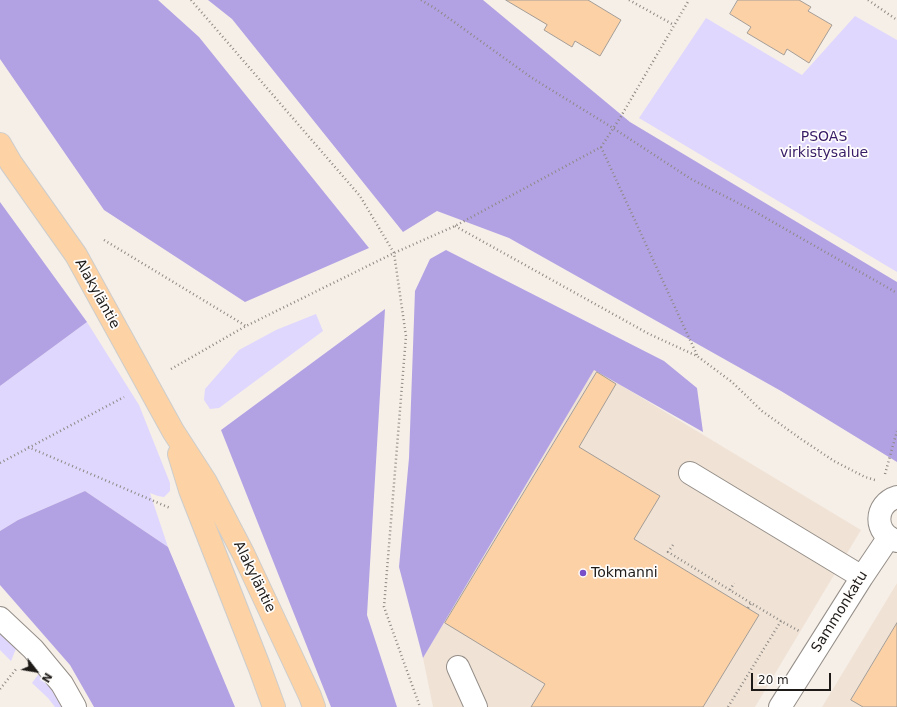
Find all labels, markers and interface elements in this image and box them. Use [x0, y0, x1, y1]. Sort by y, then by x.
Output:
park label: PSOAS virkistysalue [780, 129, 868, 162]
street label: Alakyläntie [71, 256, 123, 332]
street label: Alakyläntie [230, 539, 278, 615]
place label: Tokmanni [591, 565, 658, 581]
marker: Tokmanni [578, 568, 588, 578]
street label: Sammonkatu [808, 568, 872, 656]
north arrow [16, 651, 56, 691]
scale bar [753, 665, 833, 691]
text: N [39, 670, 55, 685]
text: 20 m [758, 673, 789, 687]

